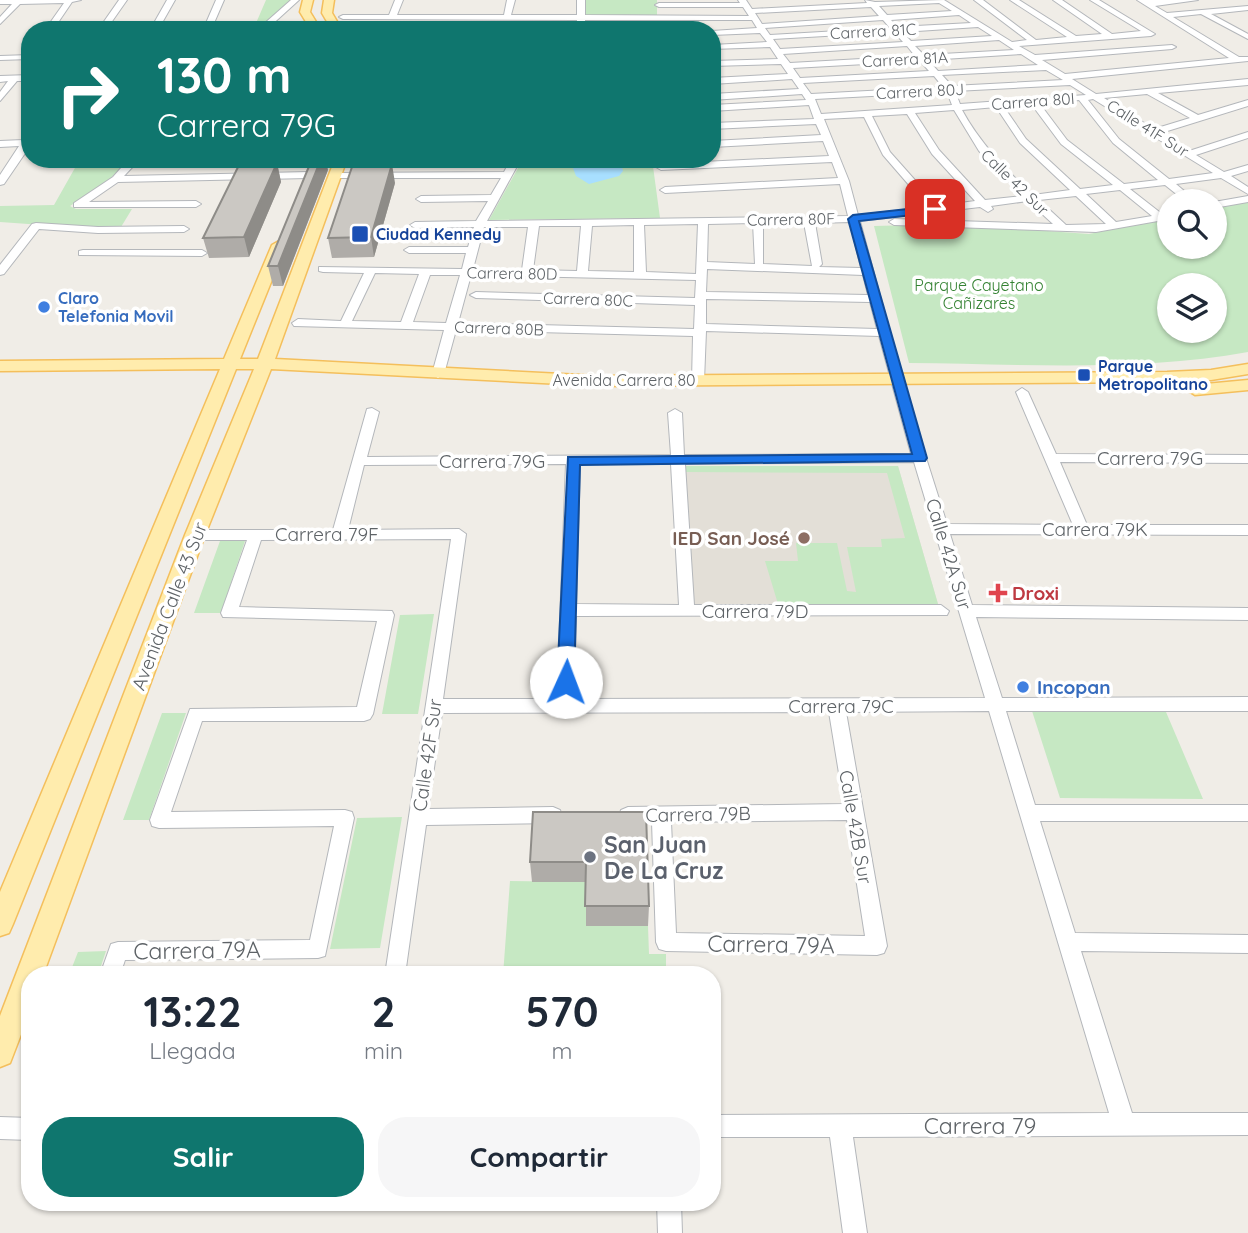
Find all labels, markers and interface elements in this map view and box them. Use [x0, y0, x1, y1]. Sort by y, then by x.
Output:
street label: Carrera 81C [829, 19, 917, 43]
text: 130 m [157, 44, 291, 105]
street label: Carrera 81A [861, 47, 949, 71]
icon: right [42, 49, 133, 140]
street label: Carrera 80J [875, 79, 965, 103]
street label: Carrera 80I [991, 88, 1075, 114]
street label: Calle 41F Sur [1103, 95, 1193, 161]
text: Carrera 79G [157, 105, 336, 145]
street label: Calle 42 Sur [977, 145, 1053, 219]
pin [905, 179, 965, 239]
map controls [1157, 189, 1227, 343]
button: search [1157, 189, 1227, 259]
icon: arrive [916, 190, 954, 228]
street label: Carrera 80F [747, 208, 835, 230]
marker: Ciudad Kennedy [350, 224, 370, 244]
place label: Ciudad Kennedy [376, 224, 501, 244]
street label: Carrera 80D [466, 262, 558, 284]
button: layers [1157, 273, 1227, 343]
park label: Parque Cayetano Cañizares [914, 275, 1044, 313]
street label: Carrera 80C [543, 287, 633, 311]
place label: Claro Telefonia Movil [58, 288, 174, 326]
marker: Claro Telefonia Movil [36, 299, 52, 315]
street label: Carrera 80B [454, 316, 544, 340]
place label: Parque Metropolitano [1098, 356, 1208, 394]
marker: Parque Metropolitano [1076, 367, 1092, 383]
street label: Avenida Carrera 80 [552, 370, 696, 390]
street label: Carrera 79G [1097, 446, 1203, 470]
street label: Carrera 79G [439, 449, 545, 473]
street label: Calle 42A Sur [921, 495, 978, 613]
street label: Carrera 79K [1042, 517, 1148, 541]
street label: Avenida Calle 43 Sur [126, 518, 212, 693]
street label: Carrera 79F [275, 522, 379, 546]
place label: IED San José [672, 526, 790, 550]
marker: IED San José [796, 530, 812, 546]
place label: Droxi [1012, 581, 1059, 605]
marker: Droxi [990, 585, 1006, 601]
street label: Carrera 79D [702, 599, 808, 623]
position arrow [529, 645, 603, 719]
place label: Incopan [1037, 675, 1110, 699]
marker: Incopan [1015, 679, 1031, 695]
street label: Carrera 79C [788, 694, 894, 718]
street label: Calle 42F Sur [407, 696, 447, 813]
street label: Calle 42B Sur [834, 768, 878, 887]
street label: Carrera 79B [645, 801, 751, 827]
place label: San Juan De La Cruz [604, 830, 724, 885]
marker: San Juan De La Cruz [582, 849, 598, 865]
street label: Carrera 79A [707, 928, 835, 960]
street label: Carrera 79A [133, 934, 261, 966]
text: 13:22 [143, 985, 242, 1038]
text: 2 [372, 985, 395, 1038]
text: 570 [526, 985, 599, 1038]
text: Llegada [149, 1036, 236, 1065]
text: min [364, 1036, 403, 1065]
text: m [552, 1036, 573, 1065]
street label: Carrera 79 [924, 1111, 1036, 1140]
button: Salir [42, 1117, 364, 1197]
button: Compartir [378, 1117, 700, 1197]

